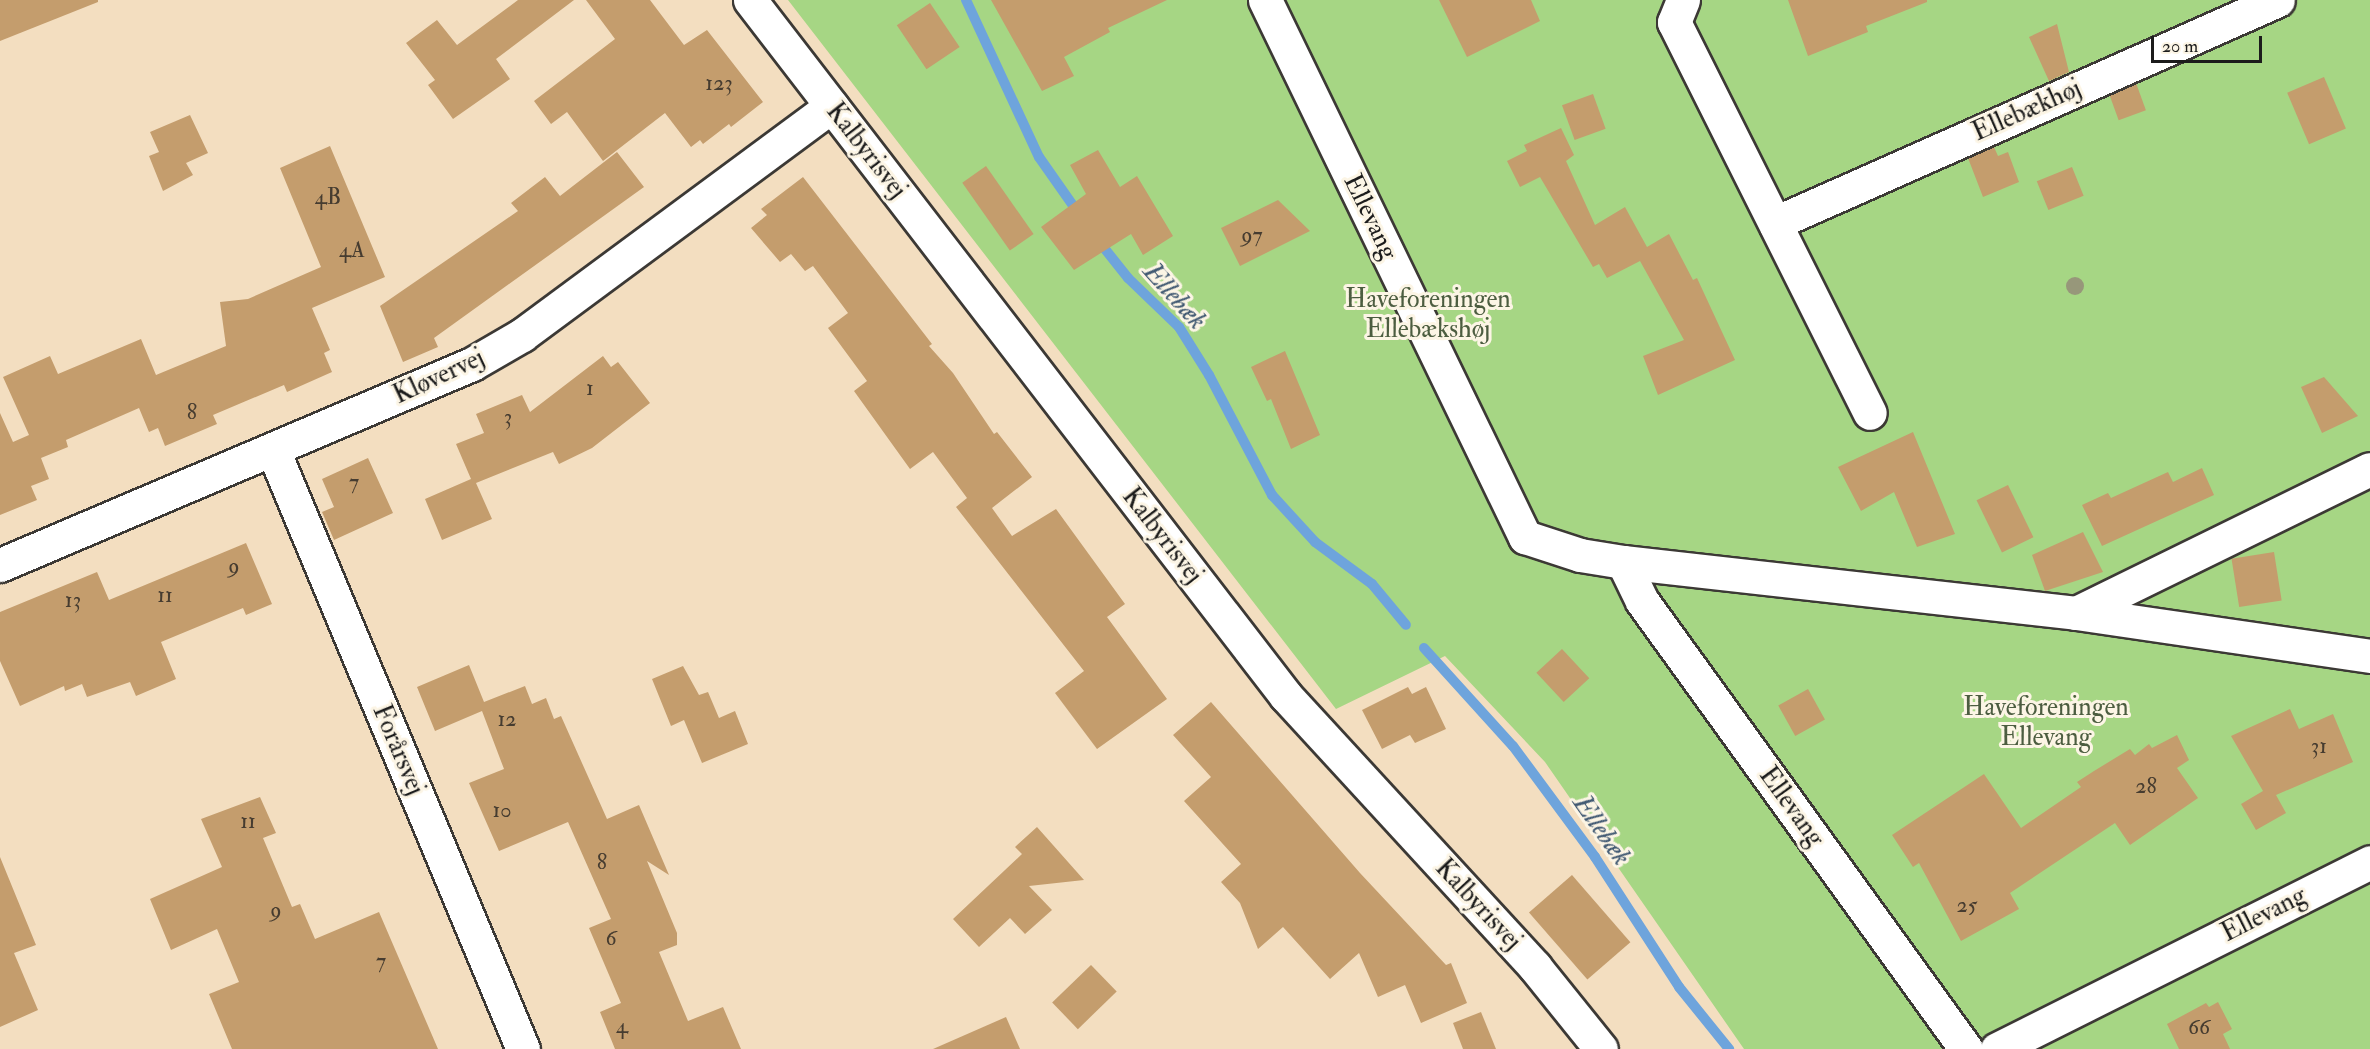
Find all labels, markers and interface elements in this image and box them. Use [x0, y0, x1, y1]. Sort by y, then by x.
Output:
scale bar [2154, 24, 2265, 62]
text: 20 m [2162, 35, 2198, 58]
house number: 123 [705, 71, 733, 97]
street label: Ellebækhøj [1968, 73, 2086, 149]
street label: Kalbyrisvej [819, 97, 913, 205]
street label: Ellevang [1336, 169, 1404, 265]
house number: 4B [315, 185, 341, 211]
house number: 97 [1241, 223, 1263, 249]
house number: 4A [339, 238, 365, 264]
water label: Ellebæk [1137, 256, 1213, 336]
park label: Haveforeningen Ellebækshøj [1345, 284, 1511, 346]
street label: Kløvervej [389, 342, 489, 412]
house number: 1 [586, 376, 594, 402]
house number: 8 [187, 400, 197, 426]
house number: 3 [504, 405, 512, 431]
house number: 7 [349, 470, 359, 496]
street label: Kalbyrisvej [1115, 482, 1209, 590]
house number: 9 [228, 554, 240, 580]
house number: 11 [157, 583, 173, 609]
house number: 13 [65, 588, 81, 614]
park label: Haveforeningen Ellevang [1963, 692, 2129, 754]
street label: Forårsvej [365, 700, 431, 800]
house number: 12 [497, 707, 517, 733]
house number: 31 [2311, 734, 2327, 760]
street label: Ellevang [1752, 761, 1830, 853]
house number: 28 [2135, 774, 2157, 800]
water label: Ellebæk [1566, 788, 1638, 872]
house number: 10 [492, 798, 512, 824]
house number: 11 [240, 809, 256, 835]
house number: 8 [597, 850, 607, 876]
street label: Kalbyrisvej [1428, 853, 1528, 957]
street label: Ellevang [2216, 880, 2312, 950]
house number: 25 [1957, 893, 1977, 919]
house number: 9 [270, 898, 282, 924]
house number: 6 [605, 926, 617, 952]
house number: 7 [376, 949, 386, 975]
house number: 4 [616, 1014, 628, 1040]
house number: 66 [2188, 1015, 2210, 1041]

